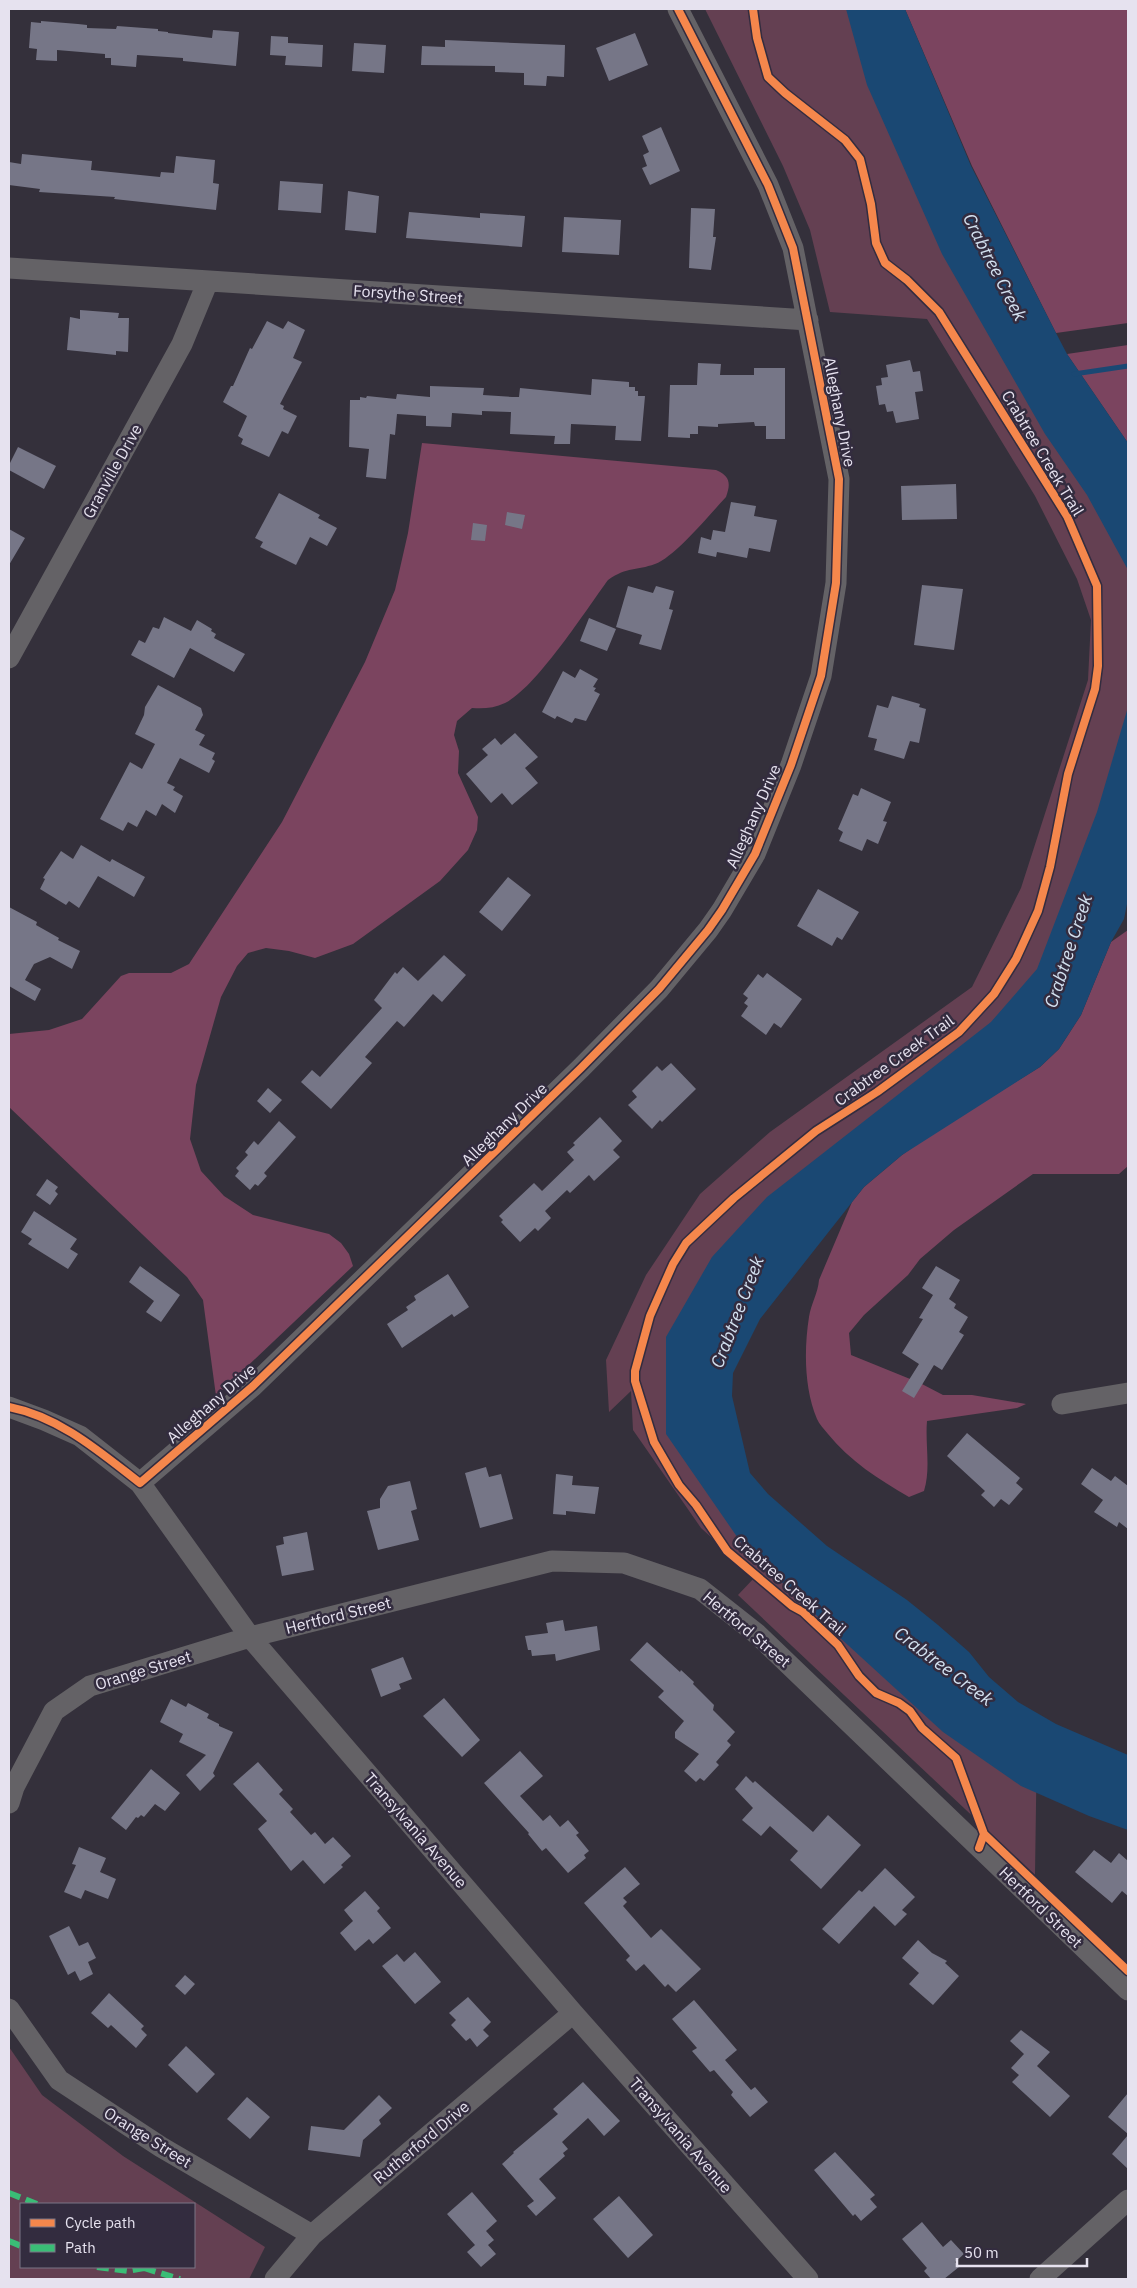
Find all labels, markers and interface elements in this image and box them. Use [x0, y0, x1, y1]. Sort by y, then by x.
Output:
water label: Crabtree Creek [958, 209, 1032, 325]
street label: Forsythe Street [352, 280, 464, 308]
street label: Alleghany Drive [820, 355, 861, 469]
street label: Crabtree Creek Trail [998, 387, 1088, 519]
street label: Granville Drive [78, 420, 146, 522]
street label: Alleghany Drive [721, 761, 785, 871]
water label: Crabtree Creek [1039, 891, 1097, 1011]
street label: Crabtree Creek Trail [830, 1010, 958, 1110]
street label: Alleghany Drive [457, 1078, 551, 1170]
water label: Crabtree Creek [705, 1252, 769, 1371]
street label: Alleghany Drive [162, 1359, 260, 1447]
street label: Crabtree Creek Trail [730, 1531, 850, 1639]
street label: Hertford Street [699, 1587, 795, 1671]
street label: Hertford Street [283, 1592, 393, 1638]
water label: Crabtree Creek [890, 1621, 998, 1711]
street label: Orange Street [92, 1646, 194, 1694]
street label: Transylvania Avenue [360, 1768, 472, 1892]
street label: Hertford Street [995, 1862, 1087, 1952]
street label: Transylvania Avenue [625, 2073, 737, 2197]
street label: Rutherford Drive [369, 2096, 473, 2188]
street label: Orange Street [100, 2102, 196, 2172]
legend [20, 2203, 195, 2268]
text: Cycle path [65, 2213, 136, 2232]
scale bar [957, 2236, 1087, 2268]
text: Path [65, 2238, 96, 2257]
text: 50 m [964, 2243, 999, 2262]

